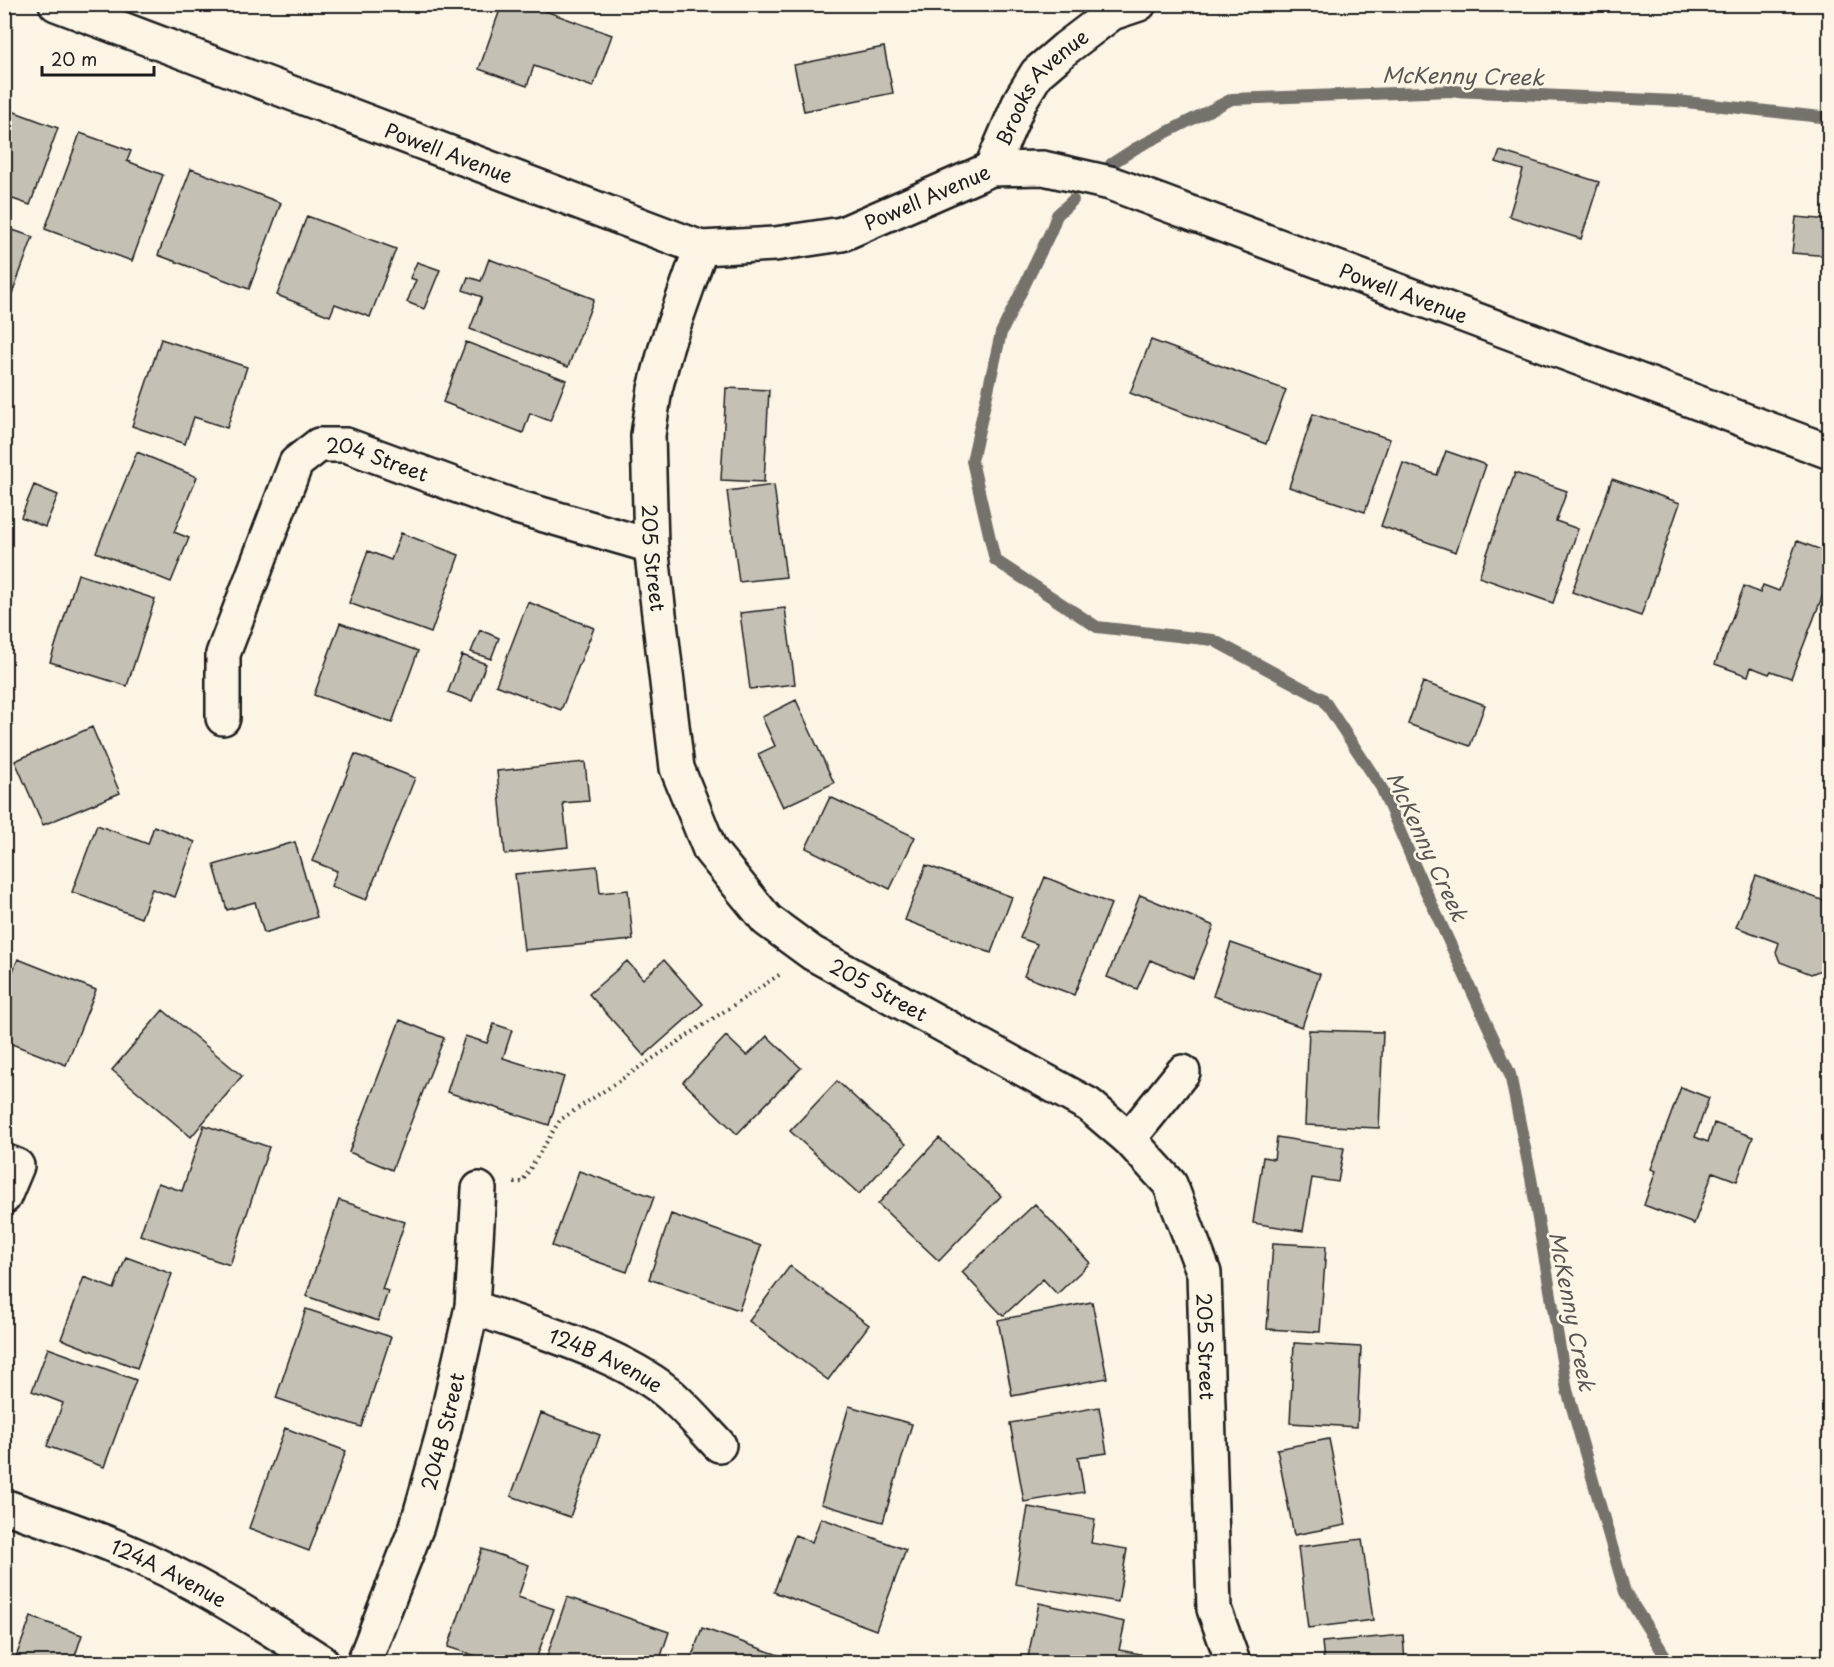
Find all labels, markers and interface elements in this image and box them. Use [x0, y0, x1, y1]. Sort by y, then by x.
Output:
street label: Brooks Avenue [988, 21, 1095, 150]
scale bar [42, 39, 154, 77]
text: 20 m [51, 45, 97, 72]
water label: McKenny Creek [1382, 58, 1545, 92]
street label: Powell Avenue [380, 115, 517, 191]
street label: Powell Avenue [859, 156, 995, 238]
street label: Powell Avenue [1335, 255, 1472, 330]
street label: 204 Street [326, 429, 433, 489]
street label: 205 Street [635, 504, 674, 613]
water label: McKenny Creek [1379, 766, 1477, 927]
street label: 205 Street [824, 951, 933, 1029]
water label: McKenny Creek [1542, 1229, 1604, 1395]
street label: 205 Street [1190, 1292, 1223, 1400]
street label: 124B Avenue [545, 1320, 669, 1399]
street label: 204B Street [413, 1370, 472, 1494]
street label: 124A Avenue [107, 1531, 232, 1614]

